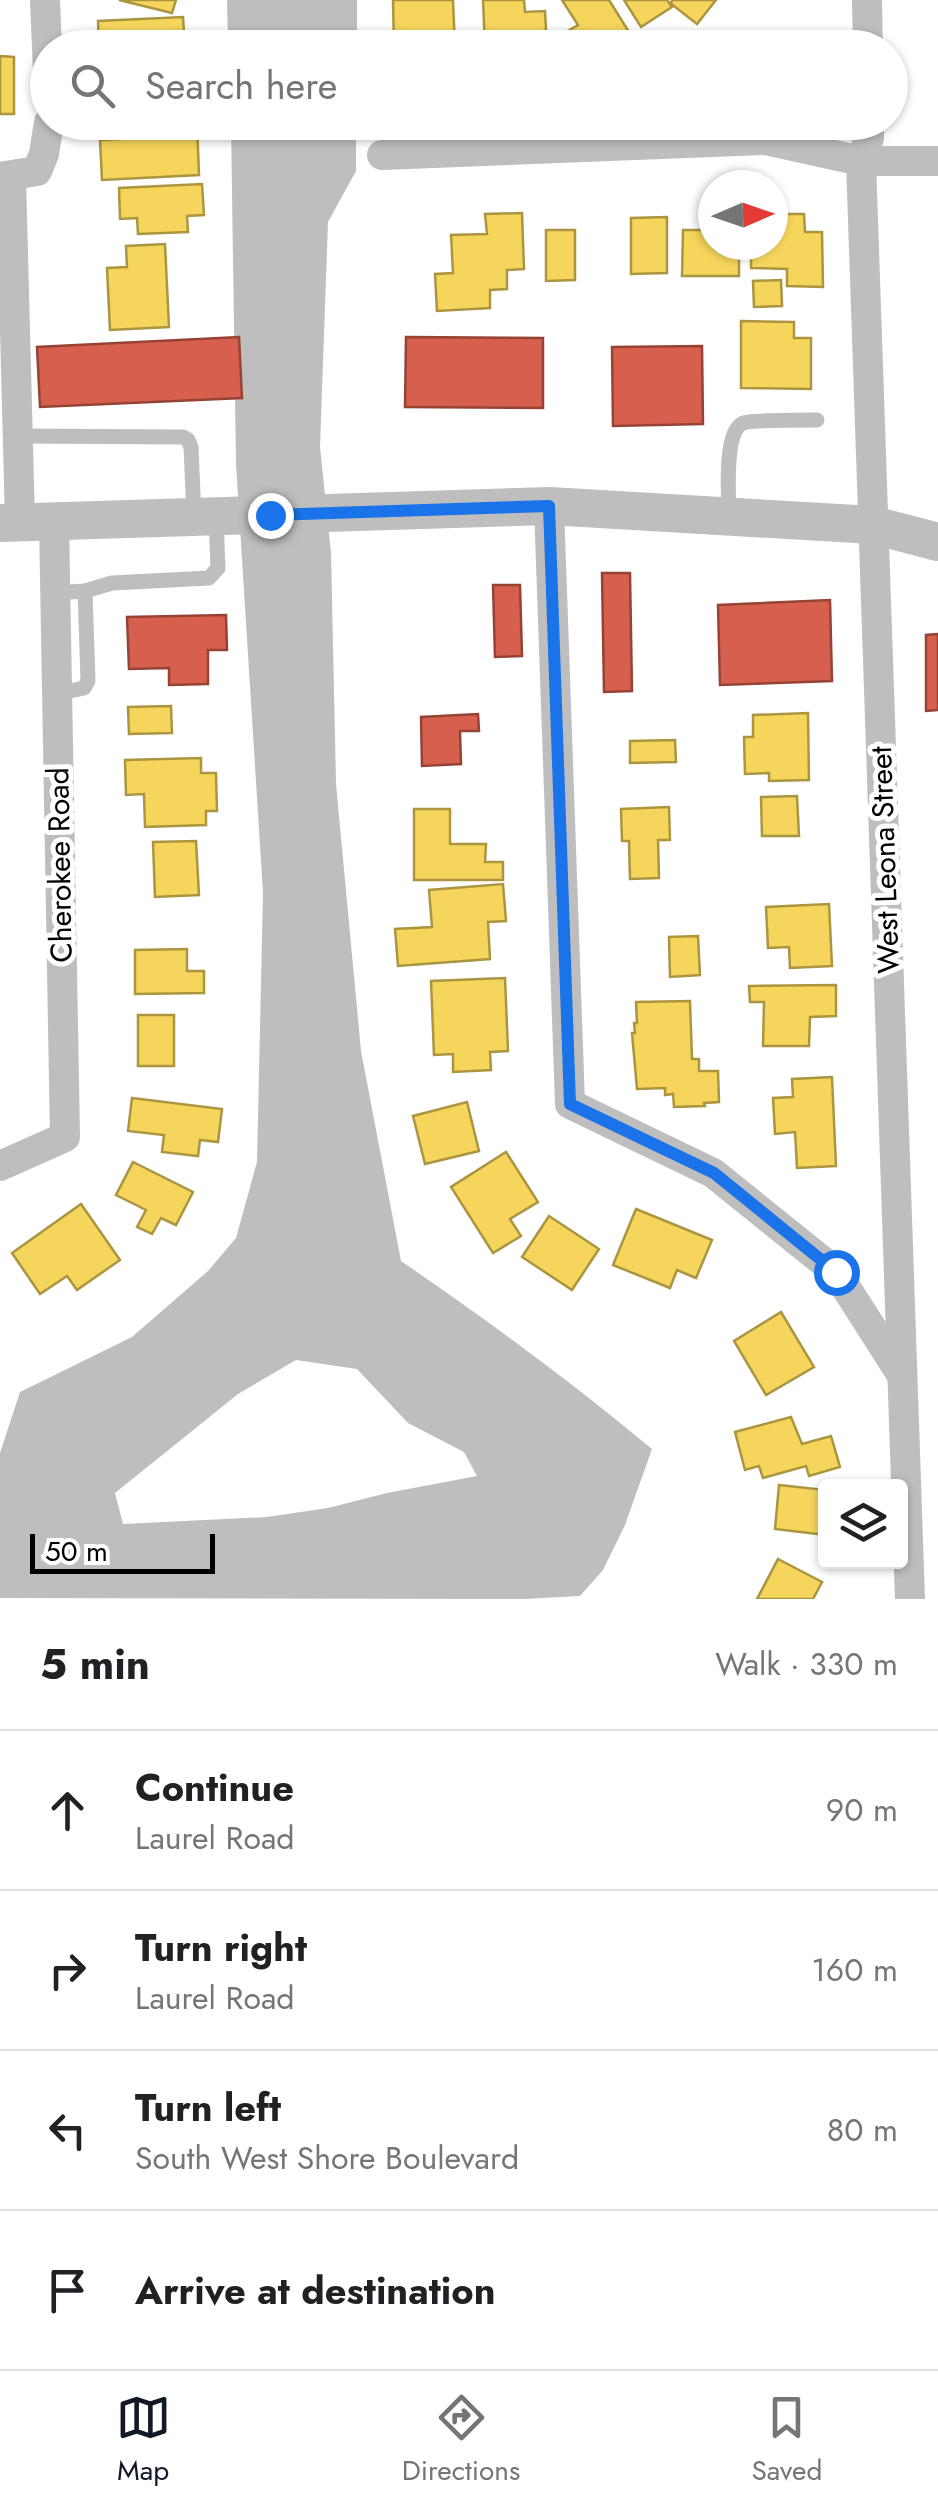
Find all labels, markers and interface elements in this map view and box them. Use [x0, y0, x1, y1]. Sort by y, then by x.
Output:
search box [30, 30, 908, 140]
icon: search [65, 58, 120, 113]
text: Search here [145, 58, 337, 113]
north arrow [698, 170, 788, 260]
route end [248, 493, 294, 539]
street label: West Leona Street [859, 745, 910, 974]
street label: Cherokee Road [36, 767, 83, 963]
route start [814, 1250, 860, 1296]
map controls [818, 1479, 908, 1569]
button: layers [818, 1479, 908, 1569]
scale bar [30, 1529, 215, 1574]
text: 50 m [45, 1531, 108, 1572]
text: 5 min [40, 1634, 150, 1695]
text: Walk · 330 m [715, 1641, 898, 1687]
text: Continue [135, 1760, 294, 1815]
icon: ahead [40, 1783, 95, 1838]
text: 90 m [826, 1787, 898, 1833]
text: Laurel Road [135, 1815, 295, 1861]
text: Turn right [135, 1920, 307, 1975]
icon: right [40, 1943, 95, 1998]
text: 160 m [811, 1947, 898, 1993]
text: Laurel Road [135, 1975, 295, 2021]
text: Turn left [135, 2080, 281, 2135]
icon: left [40, 2103, 95, 2158]
text: 80 m [827, 2107, 898, 2153]
text: South West Shore Boulevard [135, 2135, 519, 2181]
icon: arrive [40, 2263, 95, 2318]
text: Arrive at destination [135, 2263, 496, 2318]
tab: Map [116, 2390, 171, 2491]
tab: Directions [402, 2390, 520, 2491]
tab: Saved [751, 2390, 822, 2491]

